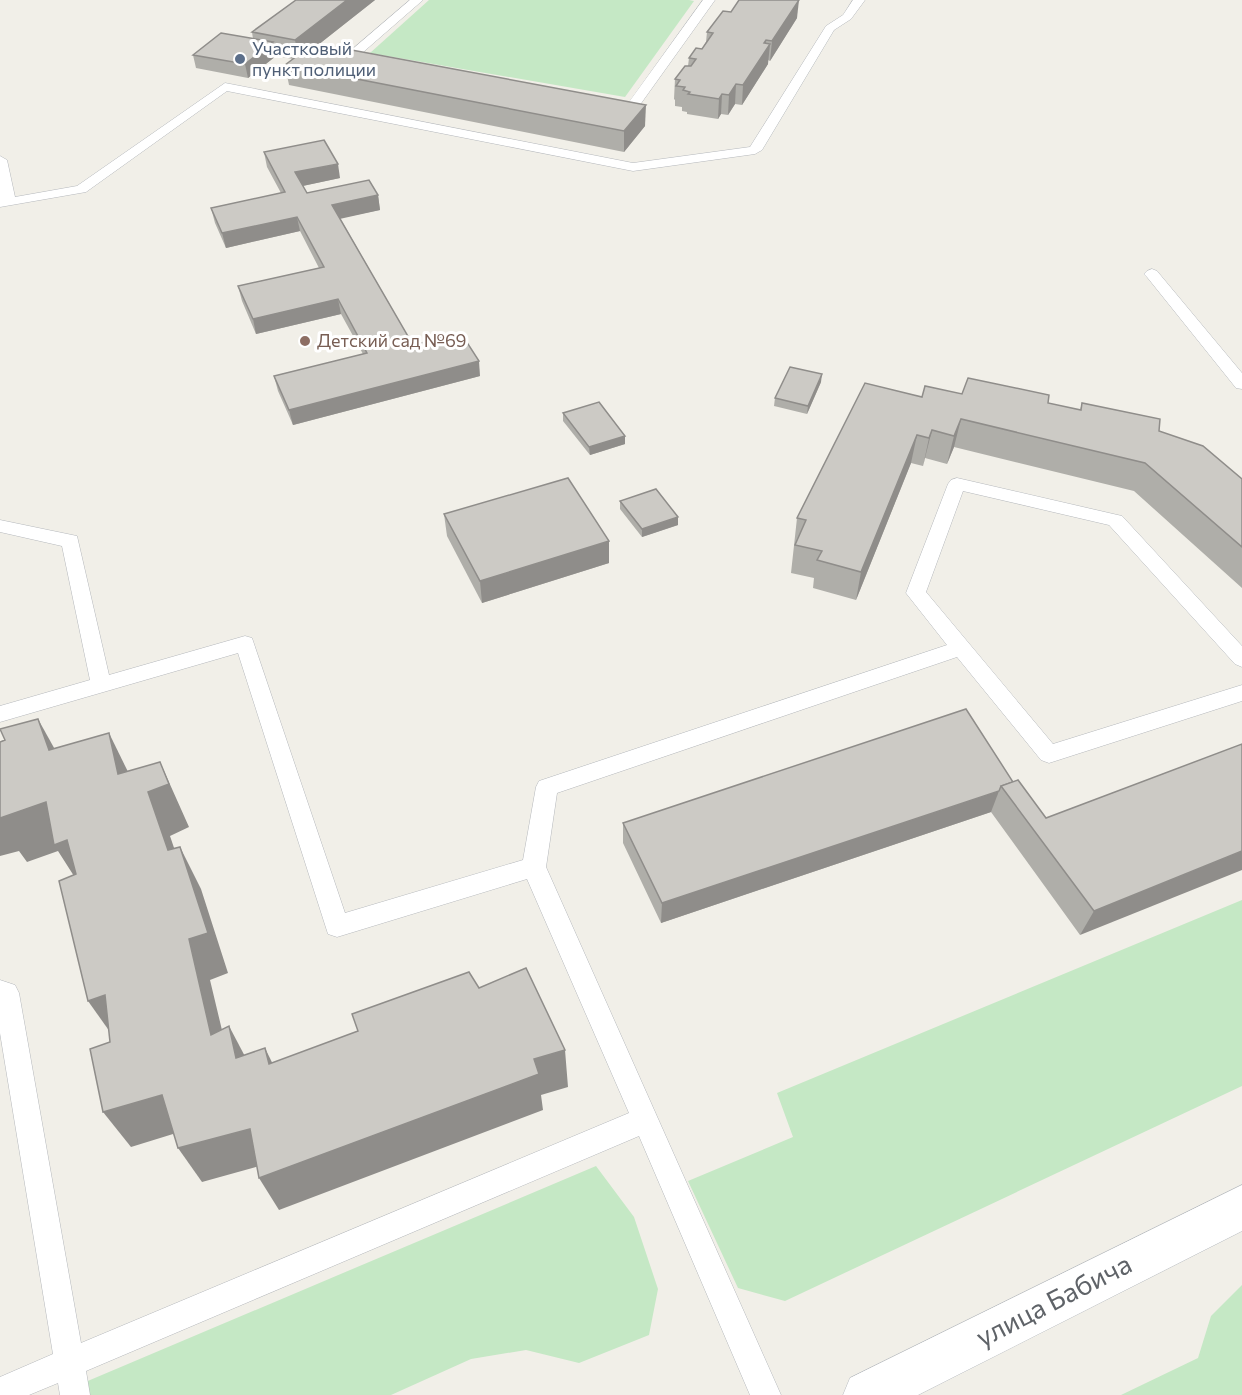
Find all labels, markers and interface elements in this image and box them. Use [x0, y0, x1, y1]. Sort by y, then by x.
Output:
place label: Участковый пункт полиции [252, 37, 376, 80]
marker: Участковый пункт полиции [233, 52, 247, 66]
place label: Детский сад №69 [317, 329, 467, 351]
marker: Детский сад №69 [298, 334, 312, 348]
street label: улица Бабича [970, 1246, 1137, 1353]

